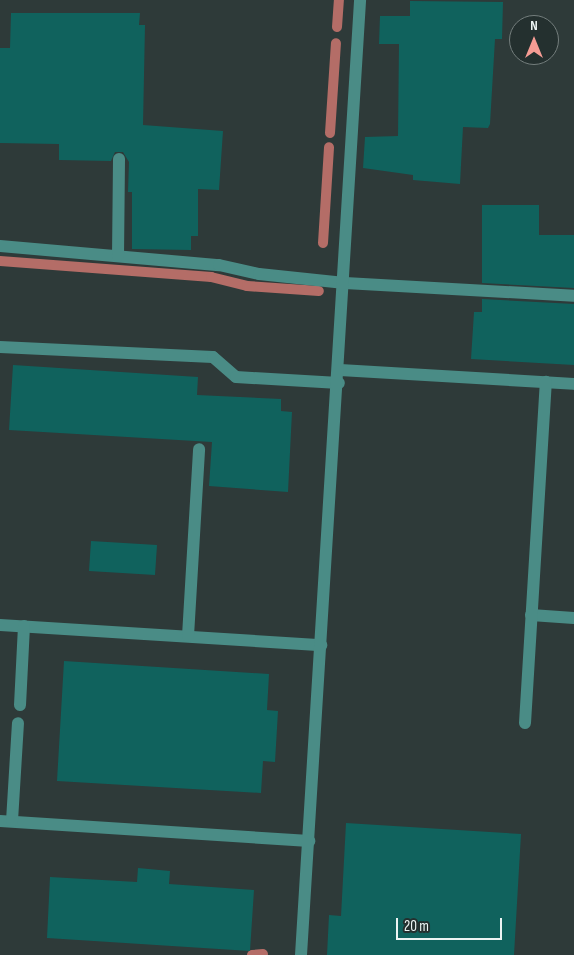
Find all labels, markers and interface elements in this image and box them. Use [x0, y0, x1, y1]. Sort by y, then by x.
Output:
north arrow [509, 15, 559, 65]
text: N [530, 17, 538, 34]
scale bar [399, 908, 505, 940]
text: 20 m [404, 917, 429, 936]

